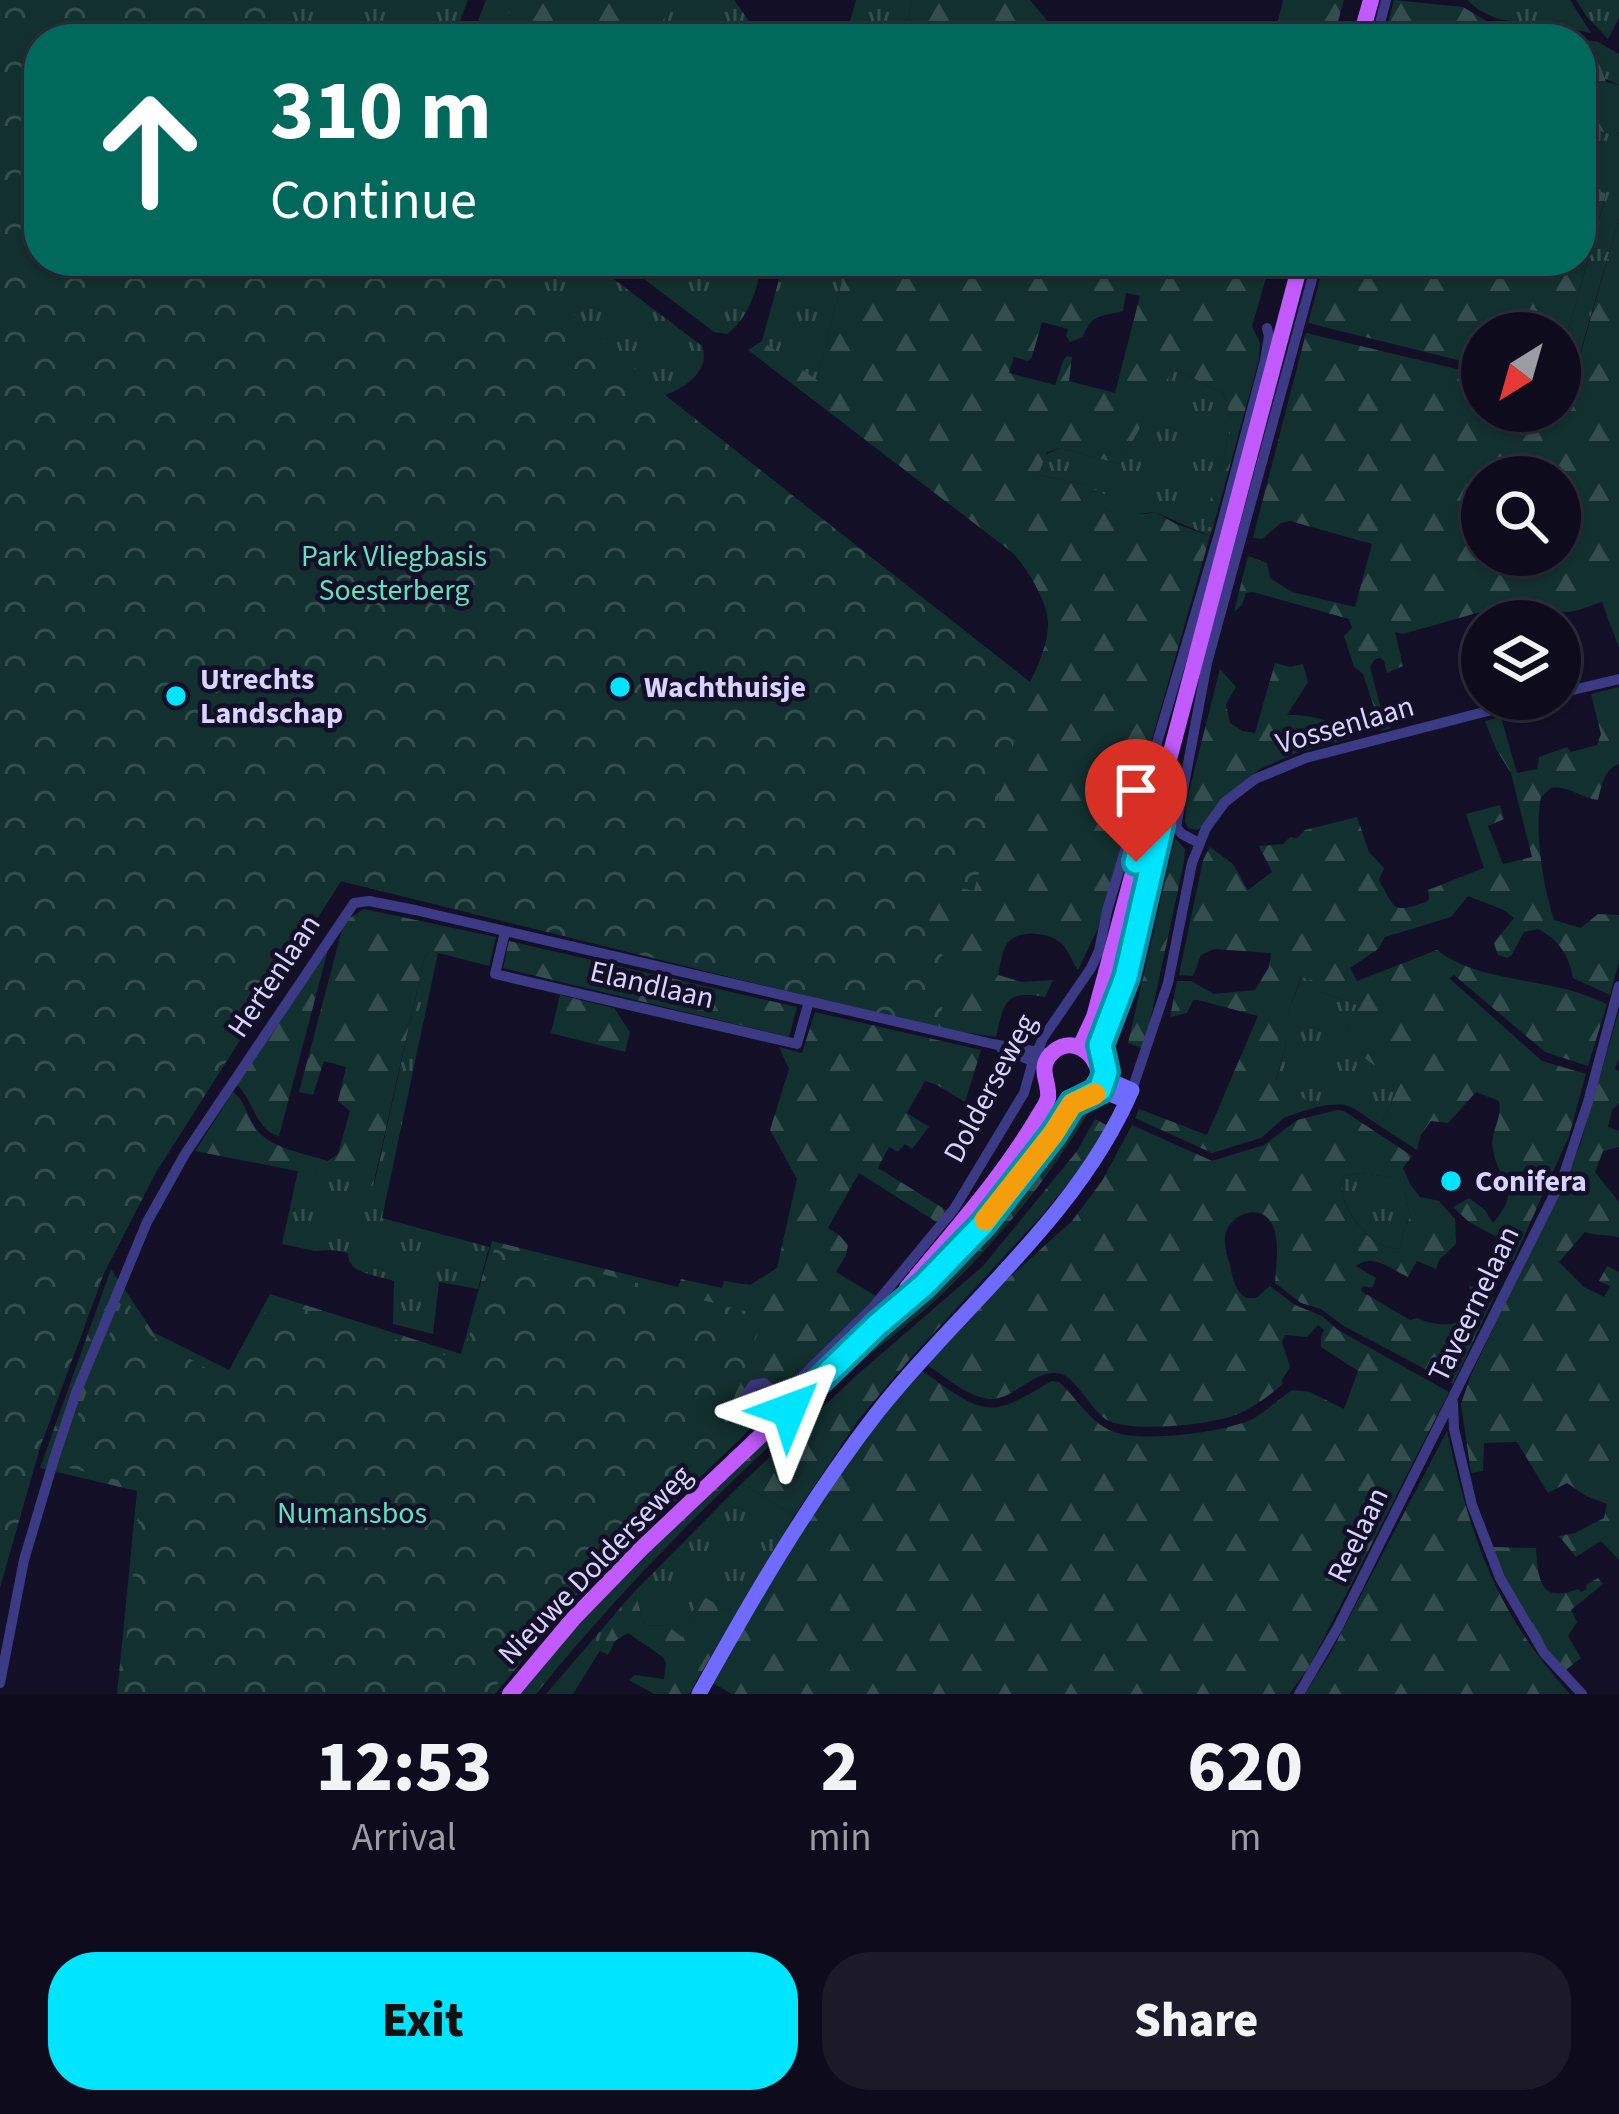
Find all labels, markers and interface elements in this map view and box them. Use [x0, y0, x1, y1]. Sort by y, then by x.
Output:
text: 310 m [270, 52, 492, 172]
icon: ahead [72, 72, 228, 228]
text: Continue [270, 163, 477, 240]
north arrow [1461, 312, 1581, 432]
map controls [1461, 312, 1581, 720]
button: search [1461, 456, 1581, 576]
park label: Park Vliegbasis Soesterberg [301, 535, 487, 612]
button: layers [1461, 600, 1581, 720]
place label: Utrechts Landschap [200, 658, 343, 735]
place label: Wachthuisje [644, 666, 806, 709]
marker: Wachthuisje [607, 674, 633, 700]
marker: Utrechts Landschap [163, 683, 189, 709]
street label: Vossenlaan [1271, 685, 1419, 765]
pin [1085, 739, 1187, 862]
icon: arrive [1103, 757, 1169, 823]
street label: Hertenlaan [217, 906, 331, 1046]
street label: Elandlaan [586, 950, 718, 1020]
street label: Dolderseweg [933, 1006, 1047, 1170]
place label: Conifera [1475, 1160, 1587, 1203]
marker: Conifera [1438, 1168, 1464, 1194]
street label: Taveernelaan [1418, 1219, 1530, 1389]
position arrow [726, 1347, 852, 1473]
street label: Nieuwe Dolderseweg [488, 1455, 702, 1675]
street label: Reelaan [1317, 1480, 1399, 1590]
park label: Numansbos [277, 1492, 427, 1535]
text: 12:53 [316, 1716, 492, 1819]
text: 2 [821, 1716, 859, 1819]
text: 620 [1188, 1716, 1303, 1819]
text: Arrival [352, 1810, 457, 1866]
text: min [808, 1810, 872, 1866]
text: m [1229, 1810, 1261, 1866]
button: Exit [48, 1952, 798, 2090]
button: Share [822, 1952, 1571, 2090]

